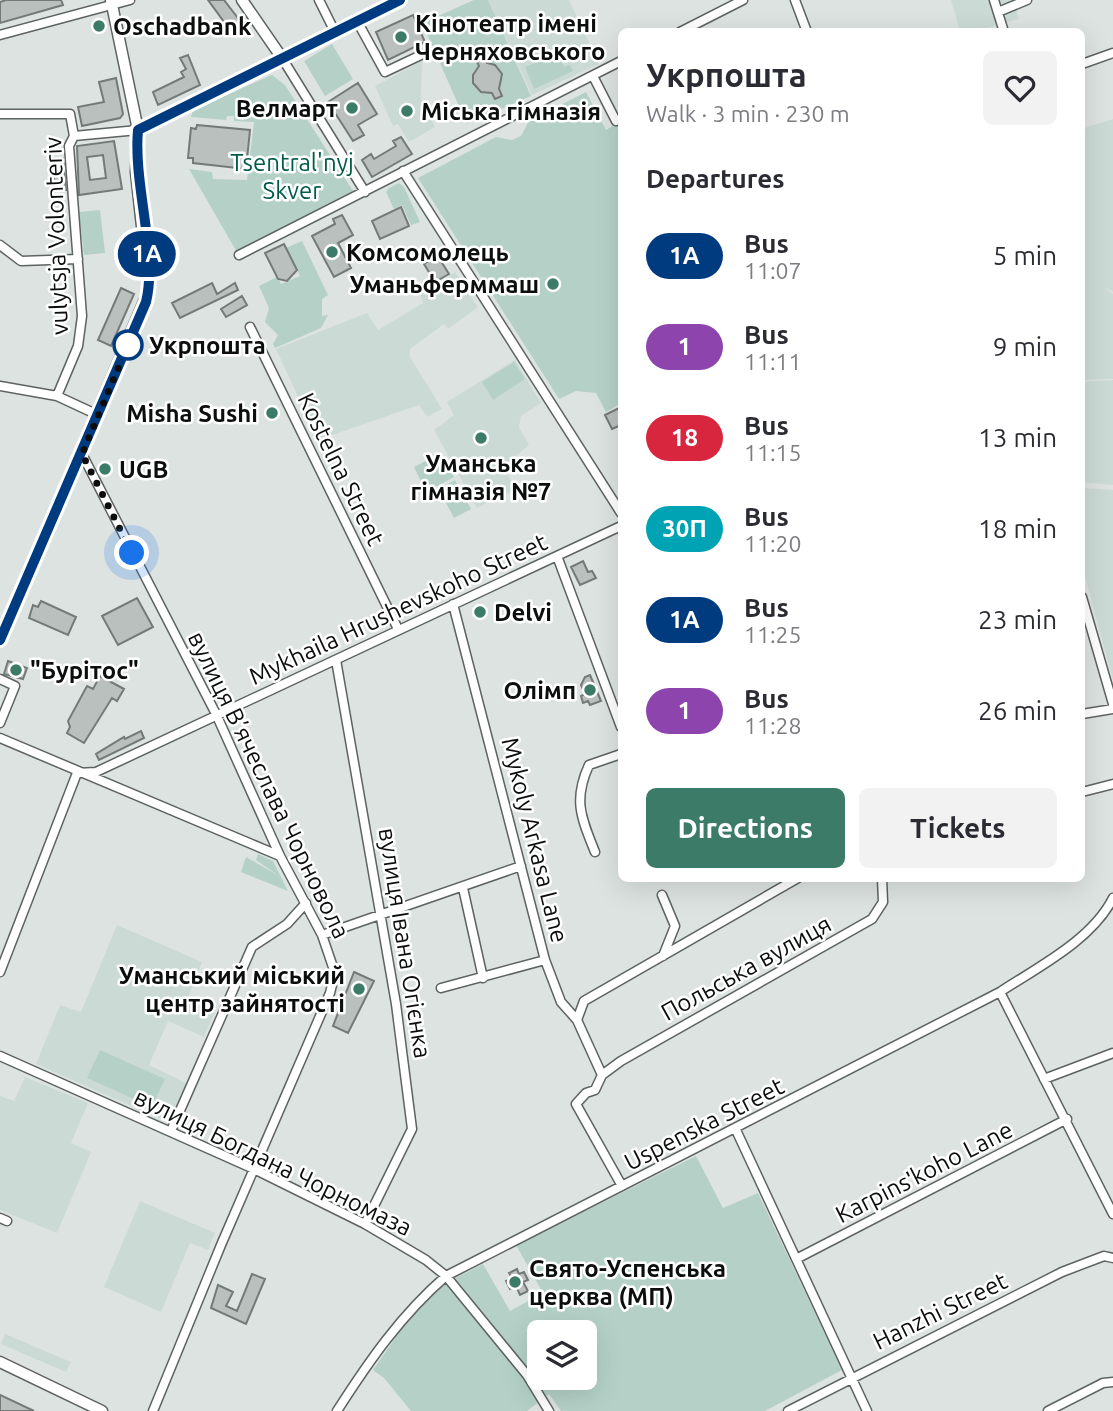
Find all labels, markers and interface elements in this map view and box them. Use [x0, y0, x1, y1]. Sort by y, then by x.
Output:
place label: Кінотеатр імені Черняховського [415, 10, 606, 65]
place label: Oschadbank [113, 13, 252, 40]
marker: Oschadbank [91, 18, 107, 34]
marker: Кінотеатр імені Черняховського [393, 29, 409, 45]
button: heart [983, 51, 1057, 125]
text: Укрпошта [646, 56, 807, 93]
place label: Велмарт [236, 95, 338, 122]
place label: Міська гімназія [421, 98, 601, 125]
marker: Велмарт [344, 100, 360, 116]
text: Walk · 3 min · 230 m [646, 101, 850, 126]
marker: Міська гімназія [399, 103, 415, 119]
street label: vulytsja Volonteriv [39, 136, 73, 336]
park label: Tsentral'nyj Skver [230, 149, 354, 204]
text: Departures [646, 164, 784, 193]
text: Bus [744, 229, 789, 258]
line badge: 1А [116, 231, 178, 277]
place label: Комсомолець [346, 239, 509, 266]
text: 1А [132, 240, 162, 267]
text: 5 min [993, 241, 1057, 270]
text: 1А [669, 242, 700, 269]
marker: Комсомолець [324, 244, 340, 260]
text: 11:07 [744, 258, 802, 283]
place label: Уманьферммаш [349, 271, 539, 298]
marker: Уманьферммаш [545, 276, 561, 292]
text: Bus [744, 320, 789, 349]
marker: Укрпошта [113, 330, 143, 360]
place label: Укрпошта [149, 332, 266, 359]
text: 9 min [993, 332, 1057, 361]
text: 1 [678, 333, 691, 360]
text: 11:11 [744, 349, 802, 374]
street label: Kostelna Street [292, 388, 390, 550]
place label: Мisha Sushi [126, 400, 258, 427]
marker: Мisha Sushi [264, 405, 280, 421]
text: Bus [744, 411, 789, 440]
text: 13 min [978, 423, 1057, 452]
text: 18 [671, 424, 698, 451]
marker: Уманська гімназія №7 [473, 430, 489, 446]
text: 11:15 [744, 440, 802, 465]
place label: Уманська гімназія №7 [411, 450, 551, 505]
place label: UGB [119, 456, 168, 483]
marker: UGB [97, 461, 113, 477]
text: Bus [744, 502, 789, 531]
text: 18 min [978, 514, 1057, 543]
text: 30П [662, 515, 707, 542]
street label: Mykhaila Hrushevskoho Street [245, 528, 552, 690]
text: 11:20 [744, 531, 802, 556]
your location [114, 535, 149, 570]
text: Bus [744, 593, 789, 622]
place label: Delvi [494, 599, 552, 626]
marker: Delvi [472, 604, 488, 620]
text: 23 min [978, 605, 1057, 634]
text: 1А [669, 606, 700, 633]
text: 11:25 [744, 622, 802, 647]
street label: вулиця В’ячеслава Чорновола [183, 627, 355, 943]
place label: "Бурітос" [30, 657, 139, 684]
marker: "Бурітос" [8, 662, 24, 678]
place label: Олімп [504, 677, 576, 704]
marker: Олімп [582, 682, 598, 698]
text: Bus [744, 684, 789, 713]
text: 26 min [978, 696, 1057, 725]
text: 1 [678, 697, 691, 724]
text: 11:28 [744, 713, 802, 738]
street label: Mykoly Arkasa Lane [496, 735, 574, 945]
button: Directions [646, 788, 845, 868]
button: Tickets [859, 788, 1057, 868]
street label: вулиця Івана Огієнка [373, 826, 437, 1060]
street label: Польська вулиця [656, 910, 836, 1026]
place label: Уманський міський центр зайнятості [119, 962, 345, 1017]
marker: Уманський міський центр зайнятості [351, 981, 367, 997]
street label: Uspenska Street [620, 1072, 789, 1176]
street label: вулиця Богдана Чорномаза [130, 1083, 416, 1241]
street label: Karpinsʹkoho Lane [831, 1116, 1017, 1228]
place label: Свято-Успенська церква (МП) [529, 1255, 726, 1310]
street label: Hanzhi Street [869, 1267, 1012, 1355]
marker: Свято-Успенська церква (МП) [507, 1274, 523, 1290]
map controls [527, 1320, 597, 1390]
button: layers [527, 1320, 597, 1390]

